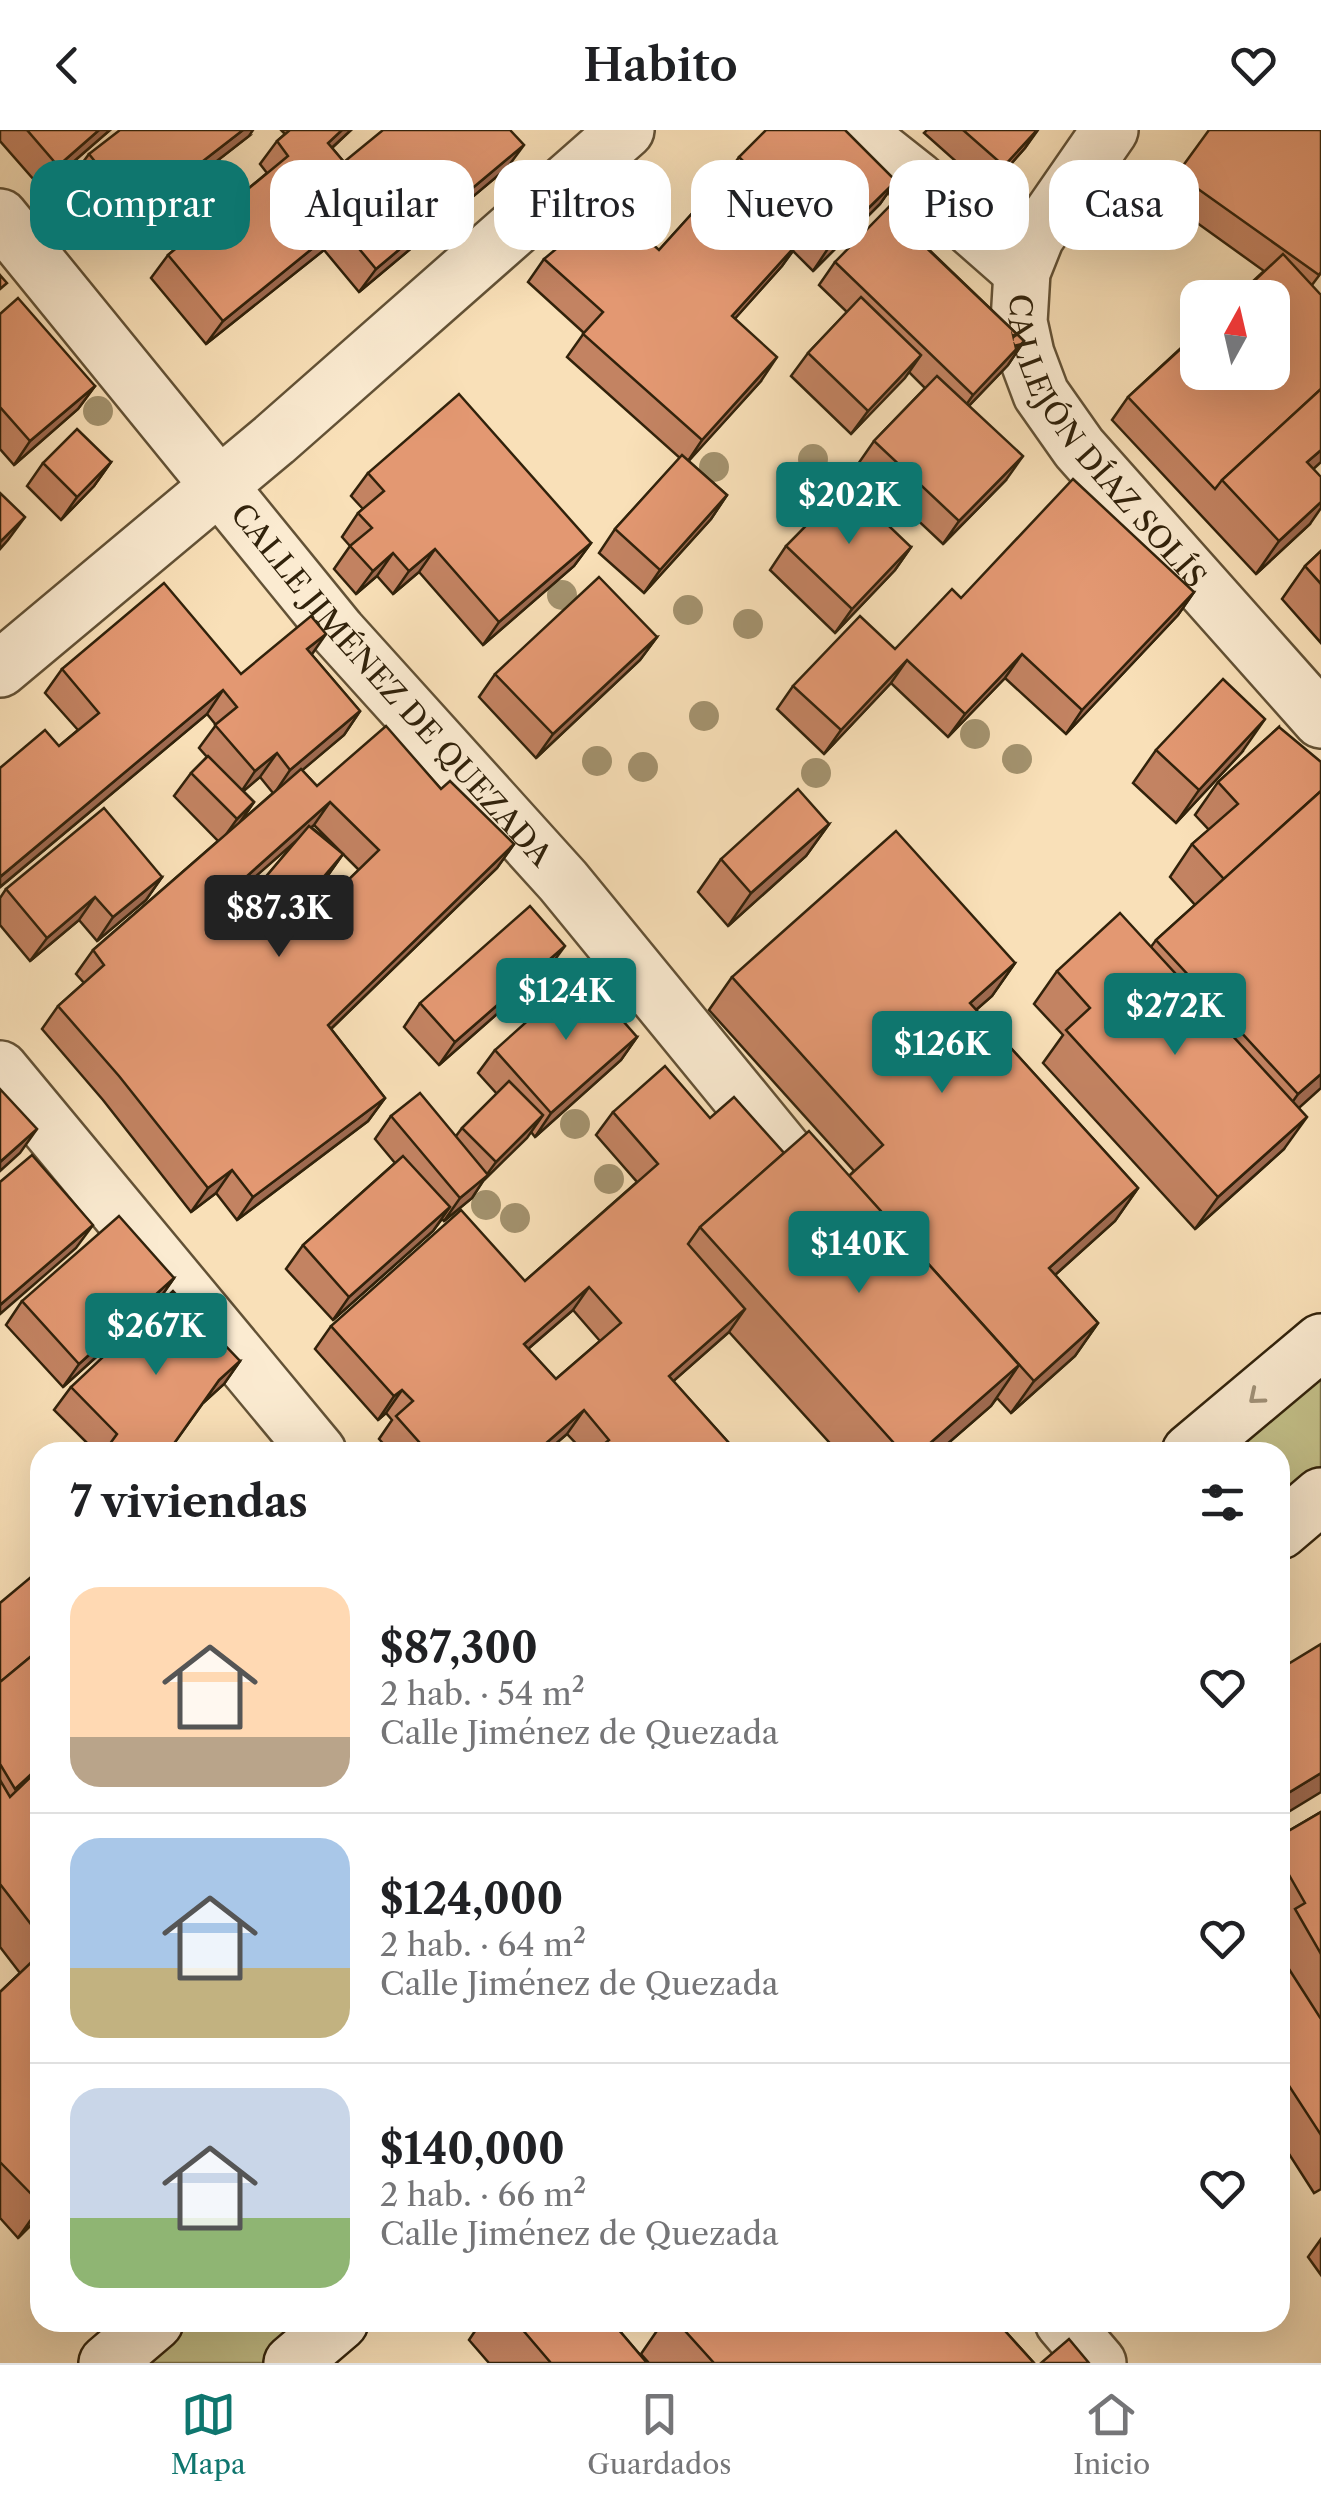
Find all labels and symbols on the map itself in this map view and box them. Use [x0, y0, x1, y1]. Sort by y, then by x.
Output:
north arrow [1180, 280, 1290, 390]
street label: CALLEJÓN DÍAZ SOLÍS [1000, 293, 1214, 595]
pin: $202K [779, 462, 919, 547]
street label: CALLE JIMÉNEZ DE QUEZADA [223, 496, 560, 874]
pin: $87.3K [198, 875, 360, 960]
pin: $124K [496, 958, 636, 1043]
pin: $272K [1105, 973, 1245, 1058]
pin: $126K [872, 1011, 1012, 1096]
pin: $140K [789, 1211, 929, 1296]
pin: $267K [86, 1293, 226, 1378]
one-way arrow [1249, 1386, 1267, 1404]

